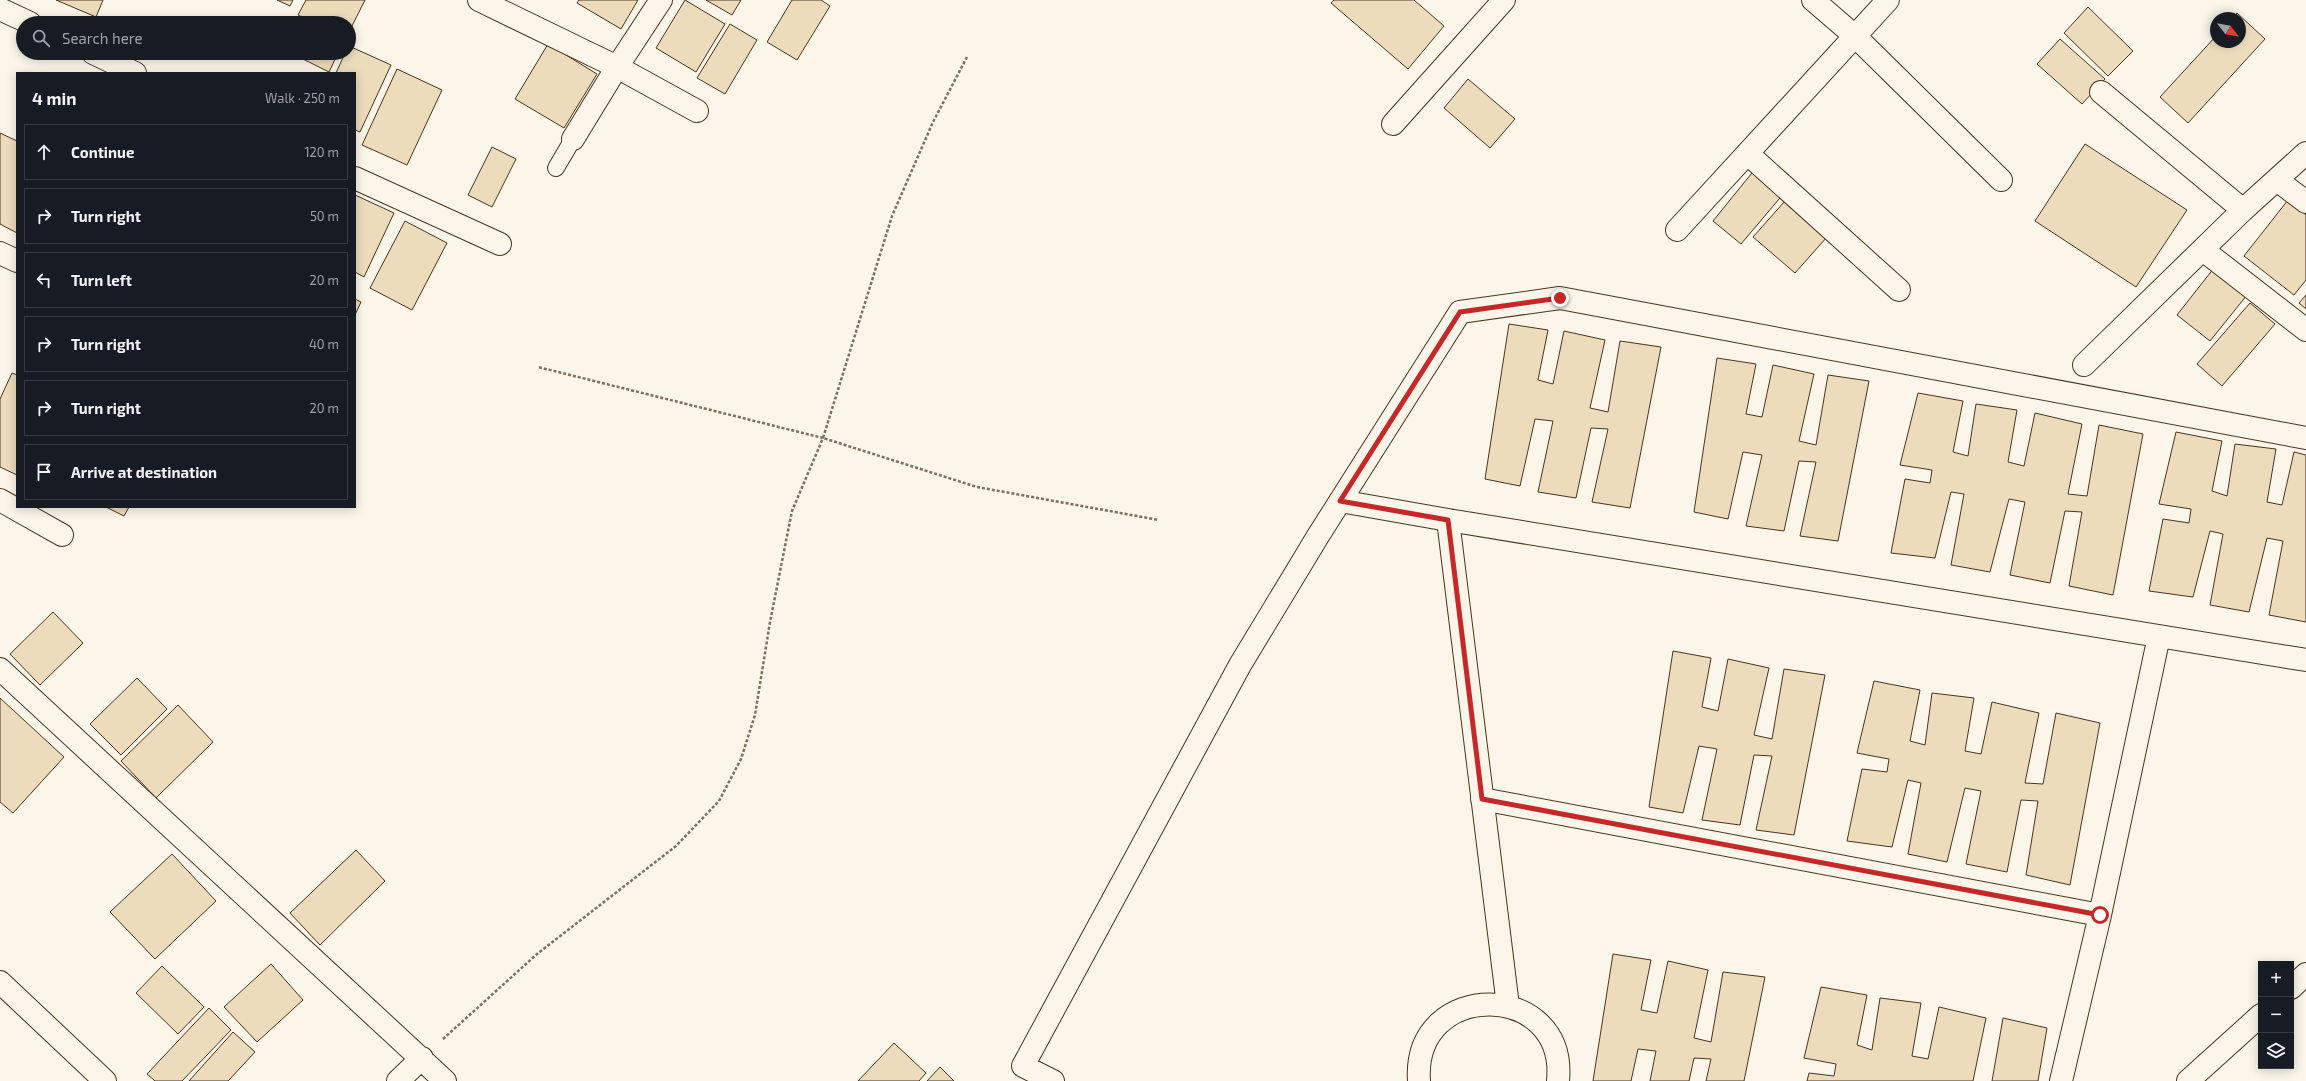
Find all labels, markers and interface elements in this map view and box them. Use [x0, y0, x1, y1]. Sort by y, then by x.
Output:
north arrow [2210, 12, 2246, 48]
search box [16, 16, 356, 60]
icon: search [30, 27, 52, 49]
text: Search here [62, 29, 143, 47]
text: 4 min [32, 88, 76, 108]
text: Walk · 250 m [265, 90, 340, 106]
icon: ahead [33, 141, 55, 163]
text: Continue [71, 143, 134, 161]
text: 120 m [304, 144, 339, 160]
icon: right [33, 205, 55, 227]
text: Turn right [71, 207, 141, 225]
text: 50 m [310, 208, 339, 224]
icon: left [33, 269, 55, 291]
text: Turn left [71, 271, 132, 289]
text: 20 m [310, 272, 339, 288]
route end [1551, 289, 1569, 307]
icon: right [33, 333, 55, 355]
text: Turn right [71, 335, 141, 353]
text: 40 m [309, 336, 339, 352]
icon: right [33, 397, 55, 419]
text: Turn right [71, 399, 141, 417]
text: 20 m [310, 400, 339, 416]
icon: arrive [33, 461, 55, 483]
text: Arrive at destination [71, 463, 217, 481]
route start [2091, 906, 2109, 924]
map controls [2258, 961, 2294, 1069]
button: + [2258, 961, 2294, 997]
button: − [2258, 997, 2294, 1033]
button: layers [2258, 1033, 2294, 1069]

